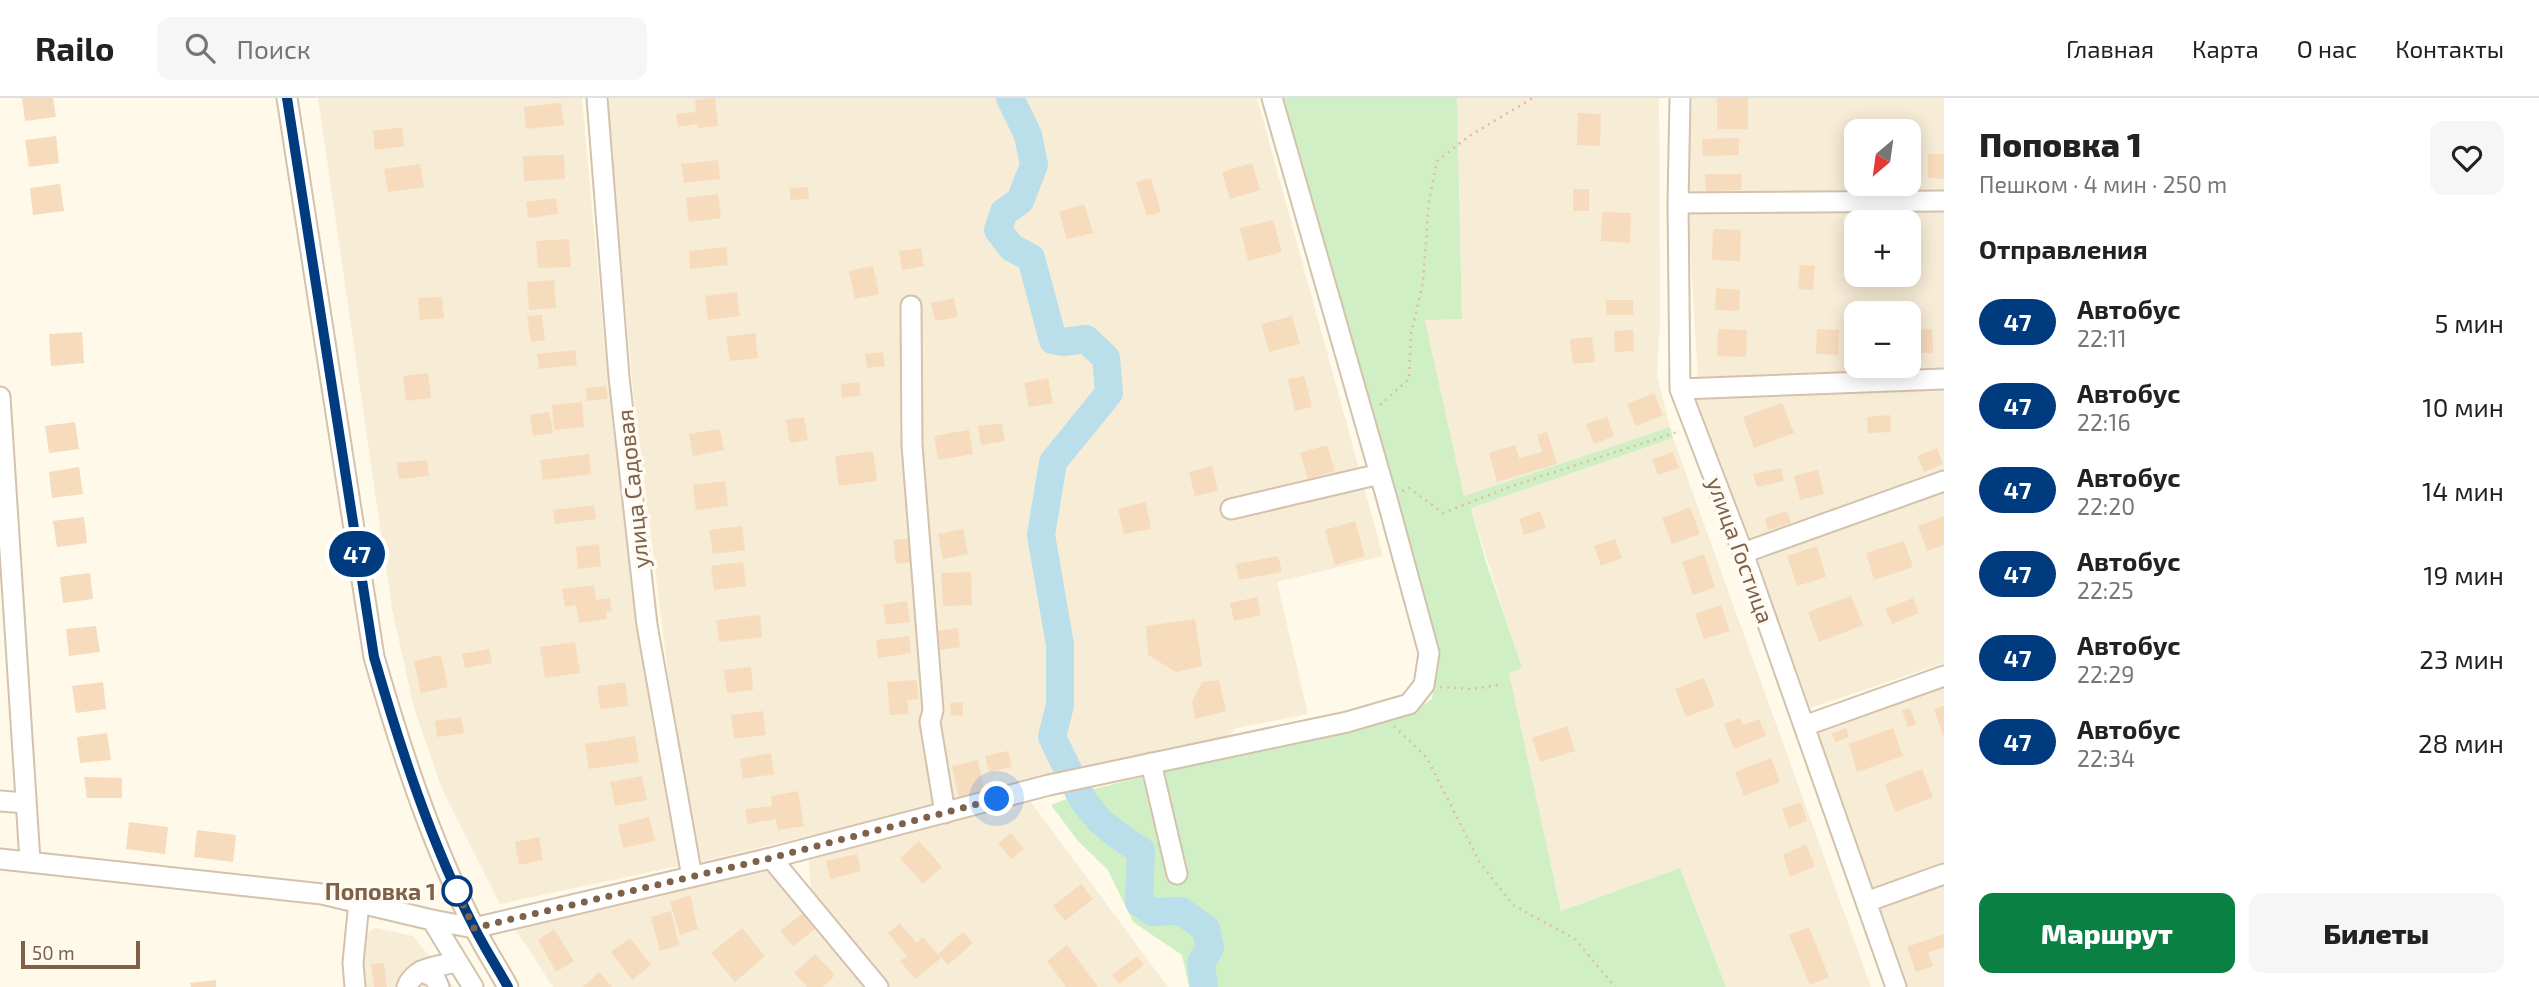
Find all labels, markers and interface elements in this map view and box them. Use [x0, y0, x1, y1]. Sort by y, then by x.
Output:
search box [157, 17, 647, 80]
text: Railo [35, 28, 115, 68]
icon: search [181, 29, 219, 67]
text: Поиск [237, 33, 311, 64]
text: Главная [2066, 34, 2154, 63]
text: Карта [2192, 34, 2259, 63]
text: О нас [2297, 34, 2357, 63]
text: Контакты [2395, 34, 2504, 63]
north arrow [1844, 119, 1922, 196]
map controls [1844, 119, 1921, 378]
button: heart [2430, 121, 2504, 195]
text: Поповка 1 [1979, 124, 2142, 164]
text: Пешком · 4 мин · 250 m [1979, 170, 2227, 198]
button: + [1844, 210, 1921, 287]
text: Отправления [1979, 233, 2148, 264]
text: Автобус [2077, 293, 2180, 324]
button: − [1844, 301, 1921, 378]
text: 47 [2004, 307, 2031, 336]
text: 5 мин [2434, 307, 2504, 338]
text: 22:11 [2077, 324, 2127, 352]
text: Автобус [2077, 377, 2180, 408]
text: 47 [2004, 391, 2031, 420]
text: 10 мин [2422, 391, 2504, 422]
street label: улица Садовая [610, 408, 655, 570]
text: 22:16 [2077, 408, 2131, 436]
text: Автобус [2077, 461, 2180, 492]
street label: улица Гостица [1701, 473, 1780, 627]
text: 47 [2004, 475, 2031, 504]
text: 14 мин [2422, 475, 2504, 506]
text: 22:20 [2077, 492, 2135, 520]
line badge: 47 [326, 531, 388, 577]
text: 47 [343, 539, 371, 568]
text: Автобус [2077, 545, 2180, 576]
text: 47 [2004, 559, 2031, 588]
text: 19 мин [2423, 559, 2504, 590]
text: 22:25 [2077, 576, 2134, 604]
text: Автобус [2077, 629, 2180, 660]
text: 47 [2004, 643, 2031, 672]
text: 23 мин [2419, 643, 2504, 674]
text: 22:29 [2077, 660, 2134, 688]
text: Автобус [2077, 713, 2180, 744]
text: 47 [2004, 727, 2031, 756]
text: 28 мин [2418, 727, 2504, 758]
text: 22:34 [2077, 744, 2135, 772]
your location [979, 781, 1014, 816]
marker: Поповка 1 [442, 876, 472, 906]
place label: Поповка 1 [325, 877, 436, 905]
button: Маршрут [1979, 893, 2235, 973]
button: Билеты [2249, 893, 2504, 973]
scale bar [21, 938, 140, 970]
text: 50 m [32, 941, 75, 964]

